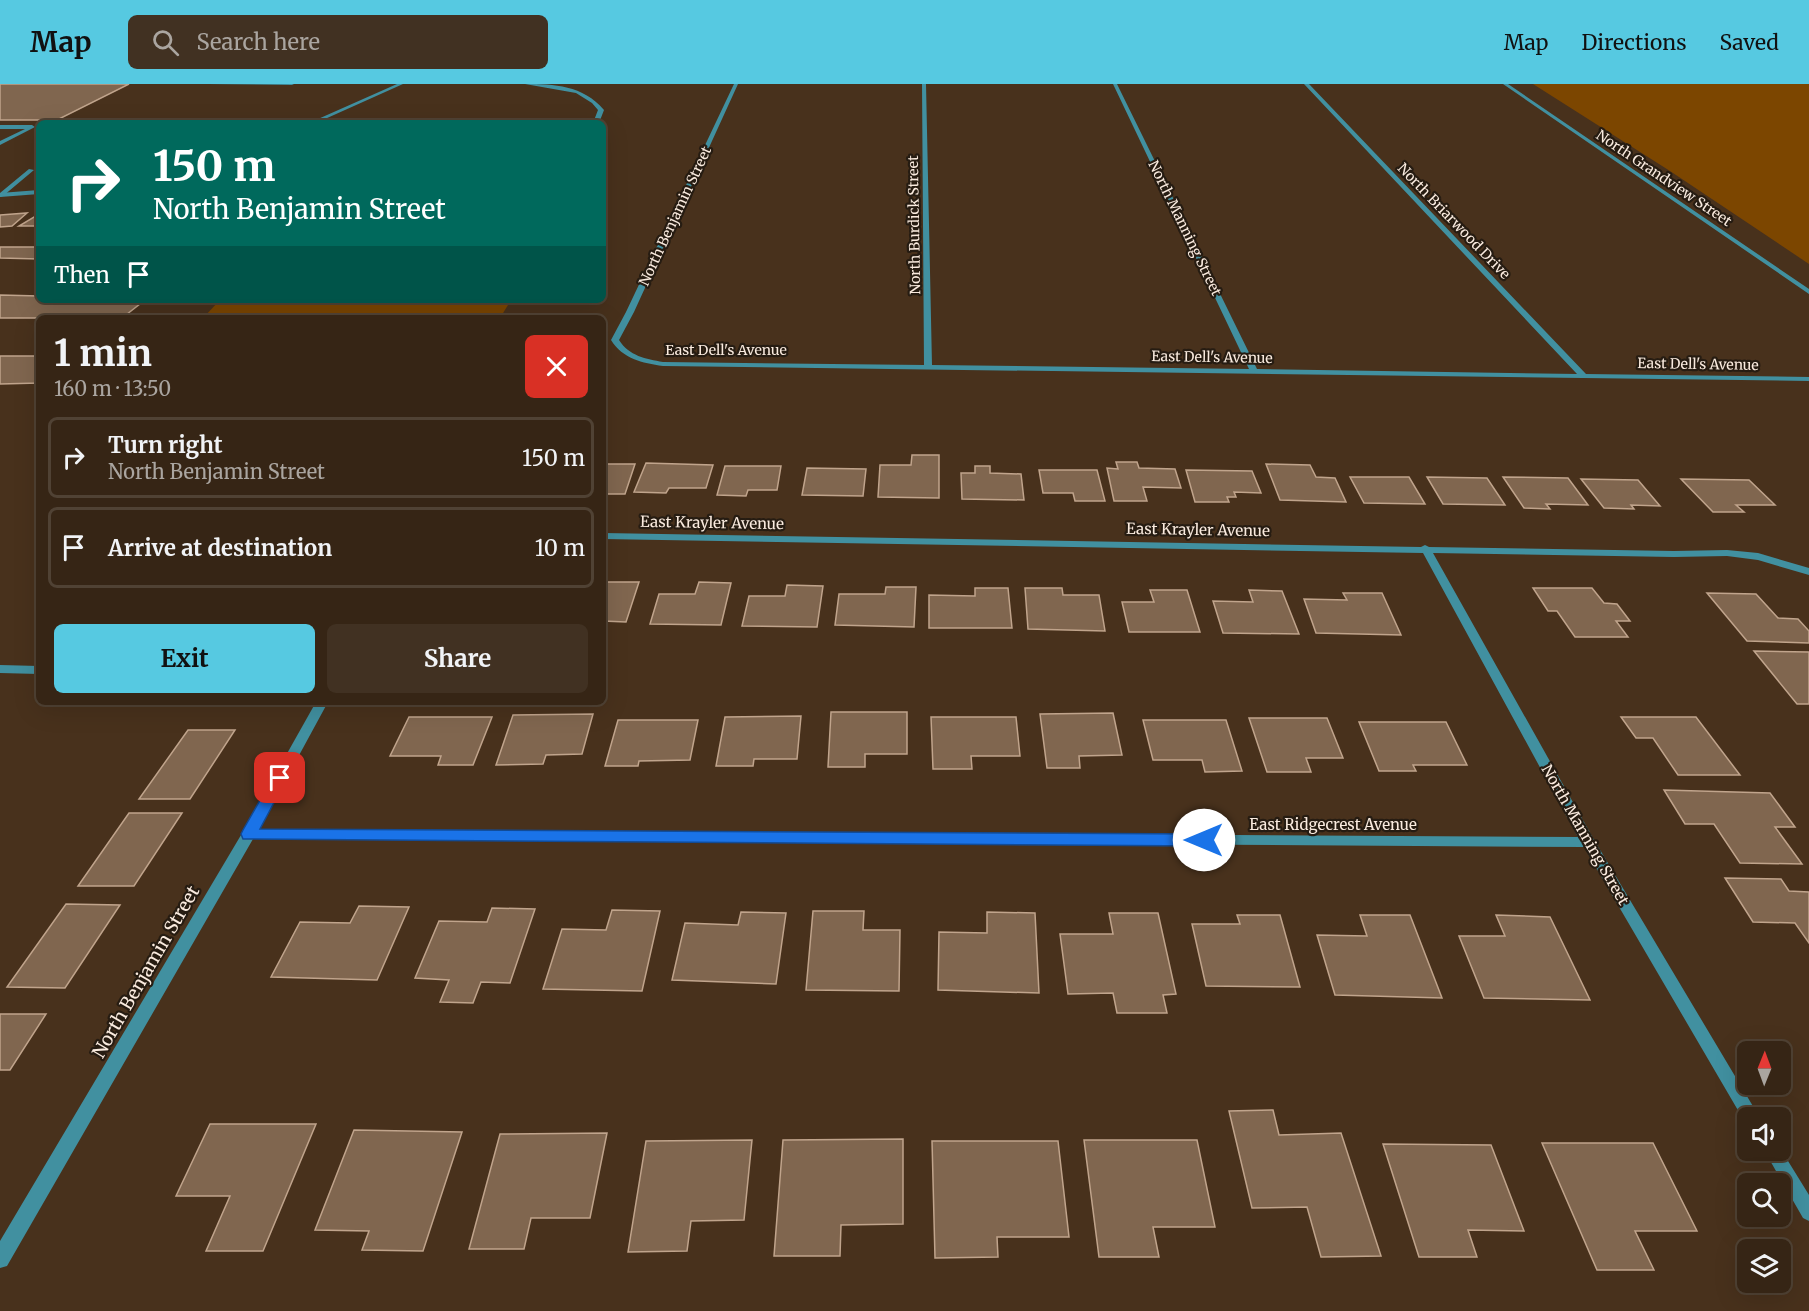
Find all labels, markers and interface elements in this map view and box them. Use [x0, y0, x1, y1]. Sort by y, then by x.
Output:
search box [128, 15, 548, 69]
text: Map [30, 24, 92, 60]
icon: search [149, 26, 182, 59]
text: Search here [197, 28, 320, 56]
text: Map [1504, 29, 1548, 56]
text: Directions [1581, 29, 1686, 56]
text: Saved [1719, 29, 1779, 56]
street label: North Grandview Street [1593, 126, 1736, 230]
text: 150 m [153, 140, 275, 192]
street label: North Benjamin Street [635, 143, 715, 289]
icon: right [54, 144, 132, 222]
street label: North Burdick Street [904, 155, 924, 295]
street label: North Manning Street [1144, 157, 1226, 299]
street label: North Briarwood Drive [1394, 159, 1514, 283]
text: North Benjamin Street [153, 192, 446, 226]
icon: arrive [122, 258, 155, 291]
text: Then [54, 261, 110, 289]
text: 1 min [54, 331, 152, 376]
button: close [525, 335, 588, 398]
street label: East Dell's Avenue [665, 341, 787, 359]
street label: East Dell's Avenue [1151, 347, 1273, 367]
street label: East Dell's Avenue [1637, 354, 1759, 374]
text: 160 m · 13:50 [54, 376, 171, 401]
text: Turn right [108, 431, 222, 459]
icon: right [57, 441, 90, 474]
text: 150 m [522, 444, 585, 472]
text: North Benjamin Street [108, 459, 325, 484]
street label: East Krayler Avenue [640, 512, 784, 533]
street label: East Krayler Avenue [1126, 519, 1270, 540]
icon: arrive [57, 531, 90, 564]
text: Arrive at destination [108, 534, 332, 562]
text: 10 m [535, 534, 585, 562]
button: Exit [54, 624, 315, 693]
button: Share [327, 624, 588, 693]
pin [254, 752, 305, 803]
icon: arrive [263, 761, 296, 794]
street label: North Manning Street [1537, 761, 1634, 909]
position arrow [1172, 808, 1236, 872]
street label: East Ridgecrest Avenue [1249, 815, 1417, 834]
street label: North Benjamin Street [87, 881, 204, 1062]
north arrow [1737, 1041, 1791, 1095]
map controls [1737, 1041, 1791, 1293]
button: sound [1737, 1107, 1791, 1161]
button: search [1737, 1173, 1791, 1227]
button: layers [1737, 1239, 1791, 1293]

